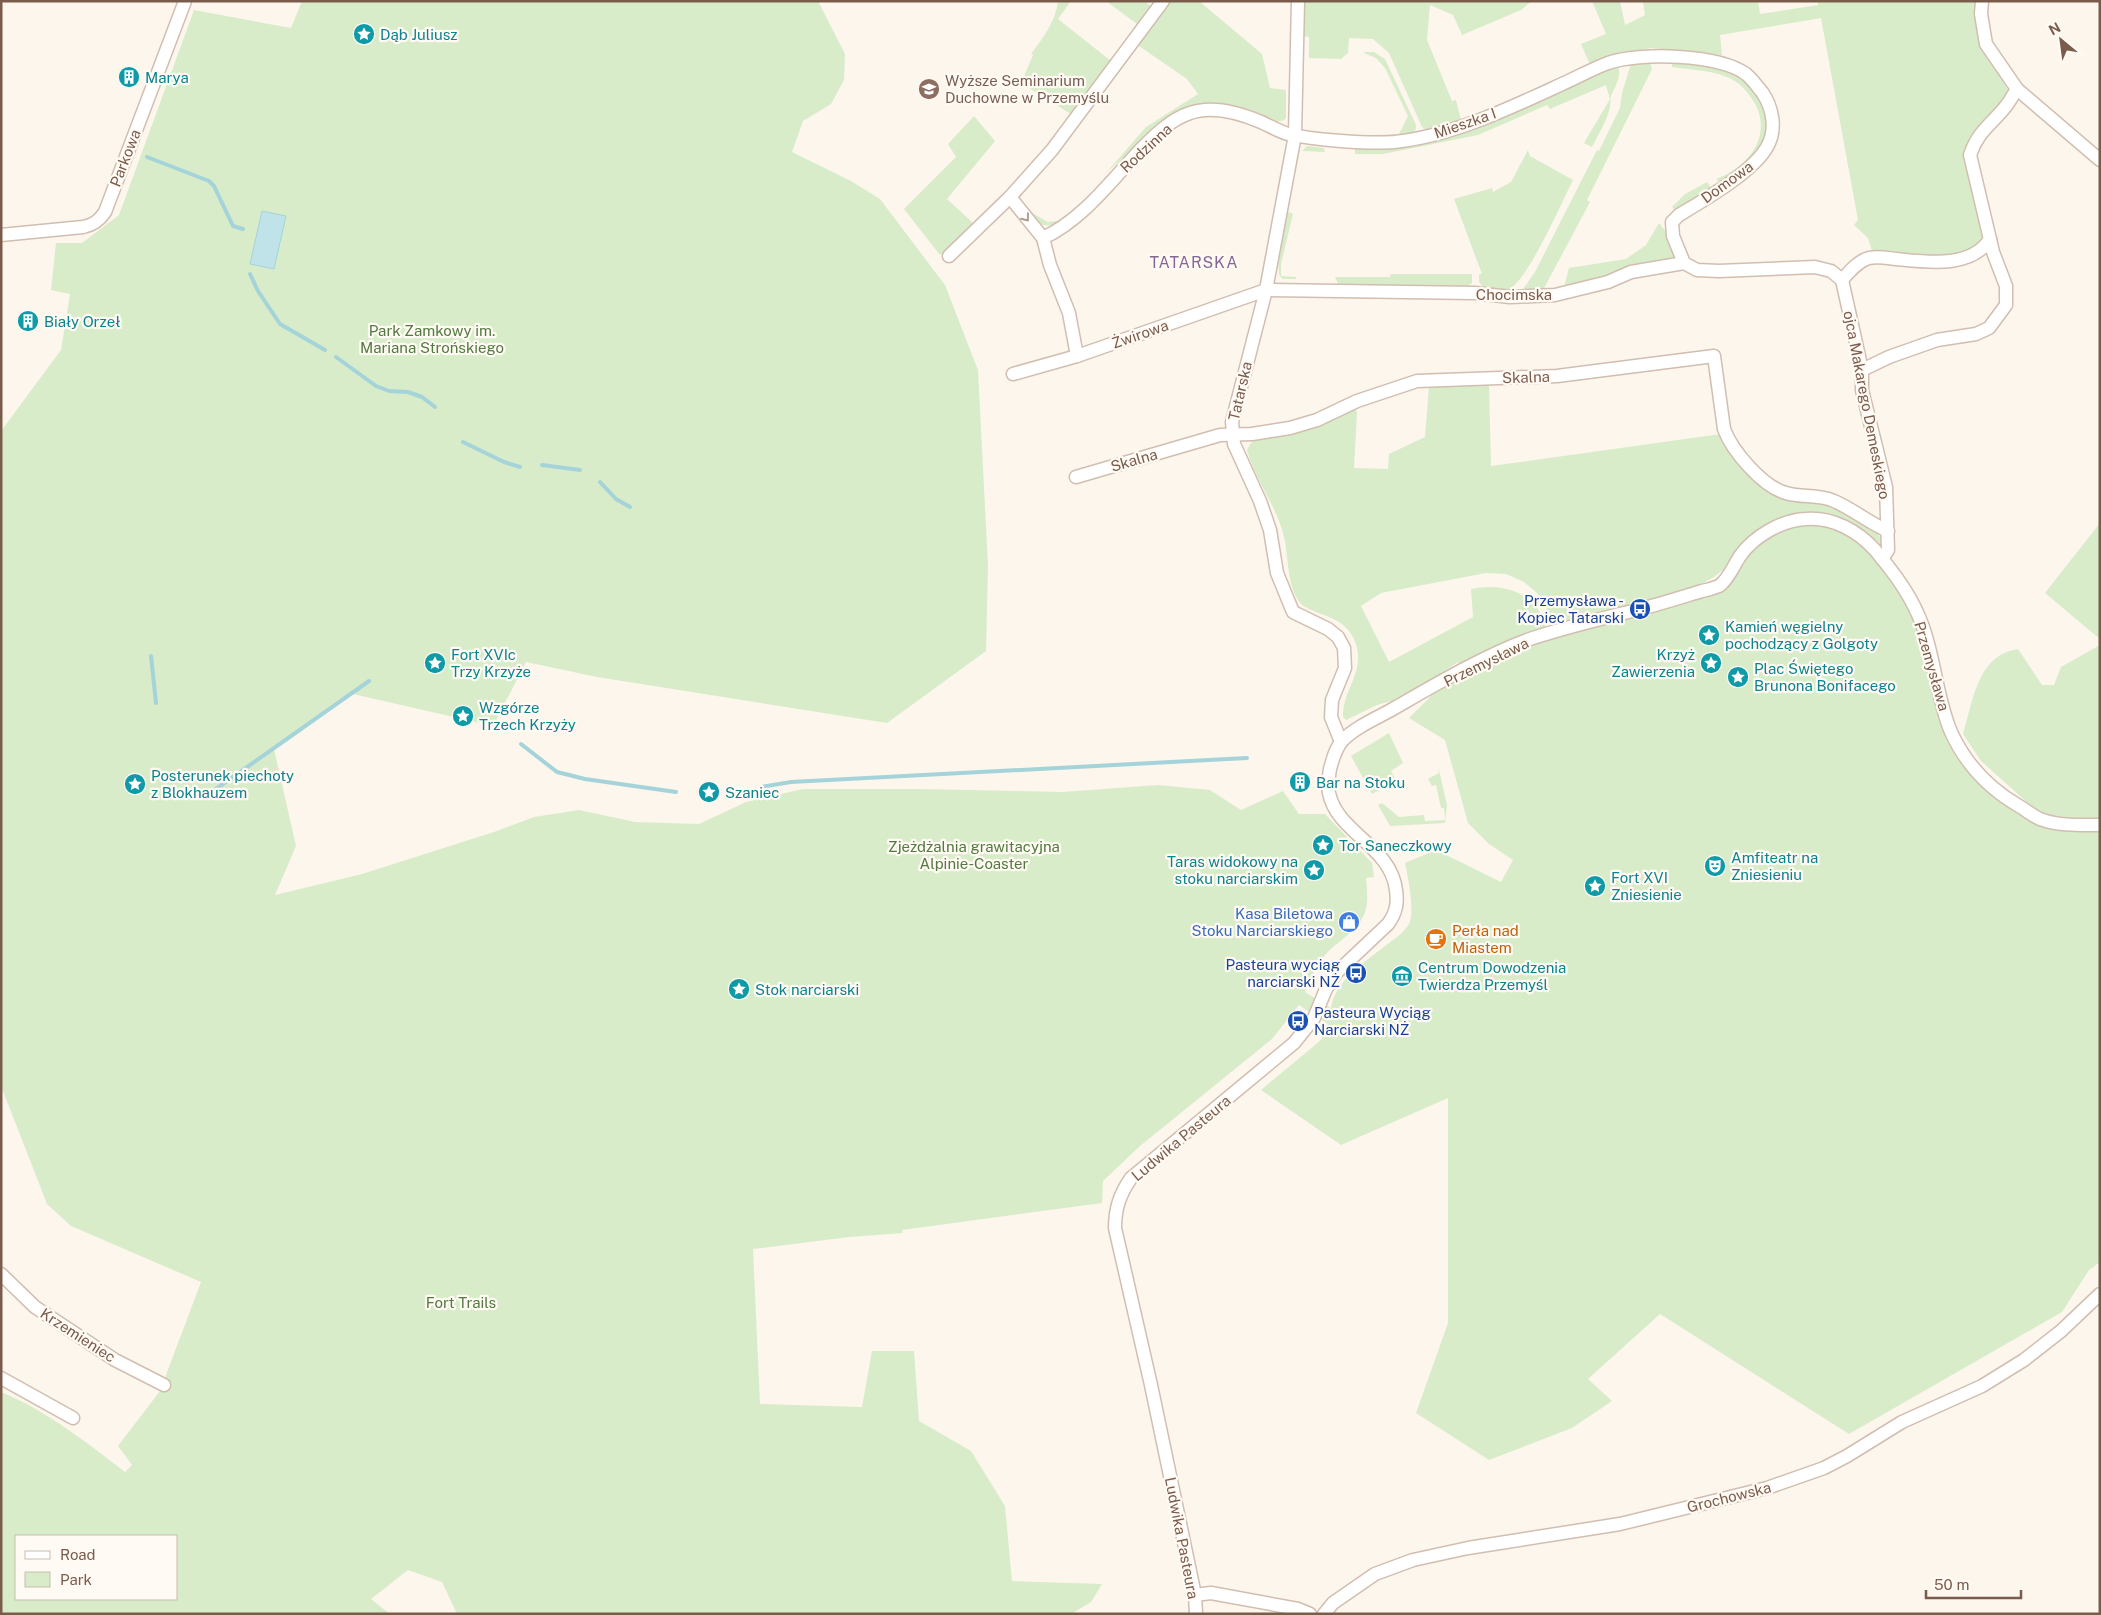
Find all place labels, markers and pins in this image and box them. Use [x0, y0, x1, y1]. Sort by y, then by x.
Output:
place icon: Dąb Juliusz [352, 22, 376, 46]
place label: Dąb Juliusz [380, 26, 457, 43]
building icon: Marya [117, 65, 141, 89]
place label: Marya [145, 69, 189, 86]
place label: Wyższe Seminarium Duchowne w Przemyślu [945, 72, 1109, 106]
school or university icon: Wyższe Seminarium Duchowne w Przemyślu [917, 77, 941, 101]
building icon: Biały Orzeł [16, 309, 40, 333]
place label: Biały Orzeł [44, 313, 120, 330]
place label: Przemysława - Kopiec Tatarski [1517, 592, 1624, 626]
bus stop icon: Przemysława - Kopiec Tatarski [1628, 597, 1652, 621]
place label: Kamień węgielny pochodzący z Golgoty [1725, 618, 1878, 652]
place icon: Kamień węgielny pochodzący z Golgoty [1697, 623, 1721, 647]
place label: Fort XVIc Trzy Krzyże [451, 646, 531, 680]
place label: Krzyż Zawierzenia [1611, 646, 1695, 680]
place icon: Fort XVIc Trzy Krzyże [423, 651, 447, 675]
place icon: Krzyż Zawierzenia [1699, 651, 1723, 675]
place label: Plac Świętego Brunona Bonifacego [1754, 659, 1896, 694]
place icon: Plac Świętego Brunona Bonifacego [1726, 665, 1750, 689]
place label: Wzgórze Trzech Krzyży [479, 699, 576, 733]
place icon: Wzgórze Trzech Krzyży [451, 704, 475, 728]
place label: Posterunek piechoty z Blokhauzem [151, 767, 294, 801]
building icon: Bar na Stoku [1288, 770, 1312, 794]
place icon: Posterunek piechoty z Blokhauzem [123, 772, 147, 796]
place label: Bar na Stoku [1316, 774, 1405, 791]
place icon: Szaniec [697, 780, 721, 804]
place label: Szaniec [725, 784, 780, 801]
place icon: Tor Saneczkowy [1311, 833, 1335, 857]
place label: Tor Saneczkowy [1339, 837, 1452, 854]
place label: Amfiteatr na Zniesieniu [1731, 849, 1818, 883]
place label: Taras widokowy na stoku narciarskim [1167, 853, 1298, 887]
theatre icon: Amfiteatr na Zniesieniu [1703, 854, 1727, 878]
place icon: Taras widokowy na stoku narciarskim [1302, 858, 1326, 882]
place label: Fort XVI Zniesienie [1611, 869, 1682, 903]
place icon: Fort XVI Zniesienie [1583, 874, 1607, 898]
place label: Kasa Biletowa Stoku Narciarskiego [1192, 905, 1333, 939]
shop icon: Kasa Biletowa Stoku Narciarskiego [1337, 910, 1361, 934]
place label: Perła nad Miastem [1452, 922, 1519, 956]
cafe icon: Perła nad Miastem [1424, 927, 1448, 951]
place label: Pasteura wyciąg narciarski NŻ [1225, 956, 1340, 990]
place label: Centrum Dowodzenia Twierdza Przemyśl [1418, 959, 1566, 993]
bus stop icon: Pasteura wyciąg narciarski NŻ [1344, 961, 1368, 985]
museum icon: Centrum Dowodzenia Twierdza Przemyśl [1390, 964, 1414, 988]
place icon: Stok narciarski [727, 977, 751, 1001]
place label: Stok narciarski [755, 981, 859, 998]
place label: Pasteura Wyciąg Narciarski NŻ [1314, 1004, 1431, 1038]
bus stop icon: Pasteura Wyciąg Narciarski NŻ [1286, 1009, 1310, 1033]

